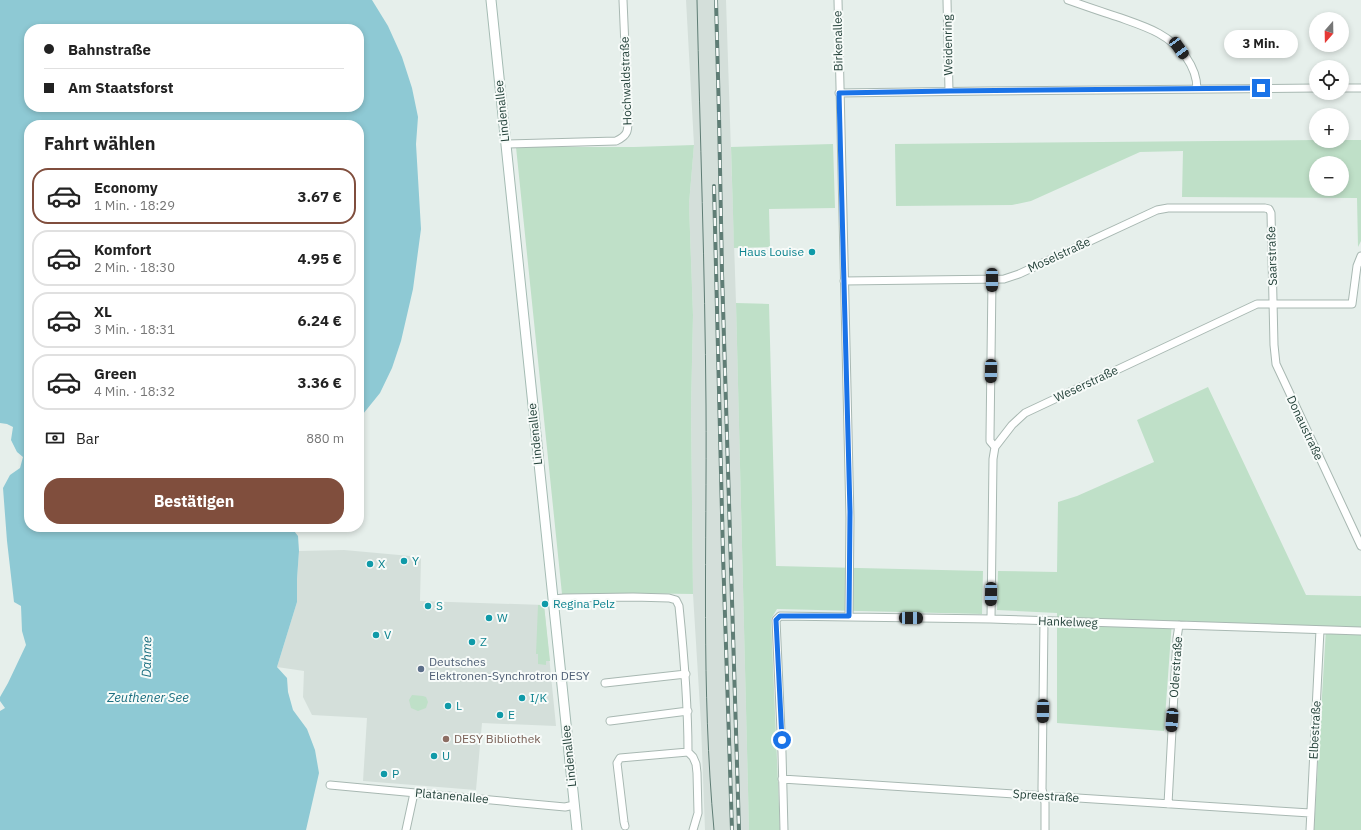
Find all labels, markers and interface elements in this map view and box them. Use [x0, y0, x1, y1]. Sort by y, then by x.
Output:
street label: Birkenallee [829, 10, 846, 72]
north arrow [1309, 12, 1349, 52]
map controls [1309, 12, 1349, 196]
street label: Weidenring [939, 14, 956, 76]
callout: 3 Min. [1224, 30, 1298, 58]
car [1167, 35, 1191, 61]
text: 3 Min. [1242, 35, 1280, 52]
street label: Hochwaldstraße [616, 36, 635, 126]
text: Bahnstraße [68, 40, 151, 59]
button: locate [1309, 60, 1349, 100]
text: Am Staatsforst [68, 78, 174, 97]
street label: Lindenallee [491, 79, 512, 143]
route end [1252, 79, 1270, 97]
button: + [1309, 108, 1349, 148]
text: Fahrt wählen [44, 132, 155, 155]
button: − [1309, 156, 1349, 196]
icon: car [46, 178, 82, 214]
text: Economy [94, 178, 158, 197]
text: 3.67 € [297, 187, 342, 206]
text: 1 Min. · 18:29 [94, 197, 175, 214]
street label: Saarstraße [1263, 226, 1280, 286]
street label: Moselstraße [1025, 233, 1093, 276]
icon: car [46, 240, 82, 276]
text: Komfort [94, 240, 152, 259]
place label: Haus Louise [739, 244, 804, 259]
marker: Haus Louise [807, 247, 817, 257]
text: 4.95 € [297, 249, 342, 268]
text: 2 Min. · 18:30 [94, 259, 175, 276]
car [986, 268, 998, 292]
icon: car [46, 302, 82, 338]
text: XL [94, 302, 112, 321]
text: 6.24 € [297, 311, 342, 330]
text: 3 Min. · 18:31 [94, 321, 175, 338]
car [985, 359, 997, 383]
street label: Weserstraße [1051, 362, 1121, 405]
icon: car [46, 364, 82, 400]
text: Green [94, 364, 137, 383]
text: 3.36 € [297, 373, 342, 392]
text: 4 Min. · 18:32 [94, 383, 175, 400]
street label: Donaustraße [1284, 393, 1327, 463]
street label: Lindenallee [524, 402, 545, 466]
icon: cash [44, 427, 66, 449]
text: Bar [76, 429, 99, 448]
text: 880 m [306, 430, 344, 447]
button: Bestätigen [44, 478, 344, 524]
place label: Y [412, 553, 419, 568]
place label: X [378, 556, 386, 571]
marker: Y [399, 556, 409, 566]
marker: X [365, 559, 375, 569]
car [985, 582, 997, 606]
place label: Regina Pelz [553, 596, 615, 611]
place label: S [436, 598, 443, 613]
marker: Regina Pelz [540, 599, 550, 609]
marker: S [423, 601, 433, 611]
place label: W [497, 610, 508, 625]
car [899, 612, 923, 624]
marker: W [484, 613, 494, 623]
street label: Hankelweg [1038, 613, 1099, 630]
place label: V [384, 627, 392, 642]
marker: V [371, 630, 381, 640]
place label: Z [480, 634, 487, 649]
street label: Oderstraße [1166, 635, 1185, 698]
water label: Dahme [138, 636, 155, 678]
marker: Z [467, 637, 477, 647]
place label: Deutsches Elektronen-Synchrotron DESY [429, 654, 590, 683]
marker: Deutsches Elektronen-Synchrotron DESY [416, 664, 426, 674]
water label: Zeuthener See [106, 689, 189, 706]
place label: I/K [530, 690, 547, 705]
marker: I/K [517, 693, 527, 703]
place label: L [456, 698, 462, 713]
car [1037, 699, 1049, 723]
street label: Elbestraße [1305, 700, 1324, 760]
marker: L [443, 701, 453, 711]
place label: E [508, 707, 515, 722]
car [1165, 708, 1179, 732]
marker: E [495, 710, 505, 720]
street label: Lindenallee [558, 724, 579, 788]
place label: DESY Bibliothek [454, 731, 541, 746]
route start [773, 731, 791, 749]
marker: DESY Bibliothek [441, 734, 451, 744]
place label: U [442, 748, 450, 763]
marker: U [429, 751, 439, 761]
place label: P [392, 766, 399, 781]
marker: P [379, 769, 389, 779]
street label: Platanenallee [415, 785, 490, 806]
street label: Spreestraße [1012, 786, 1080, 805]

